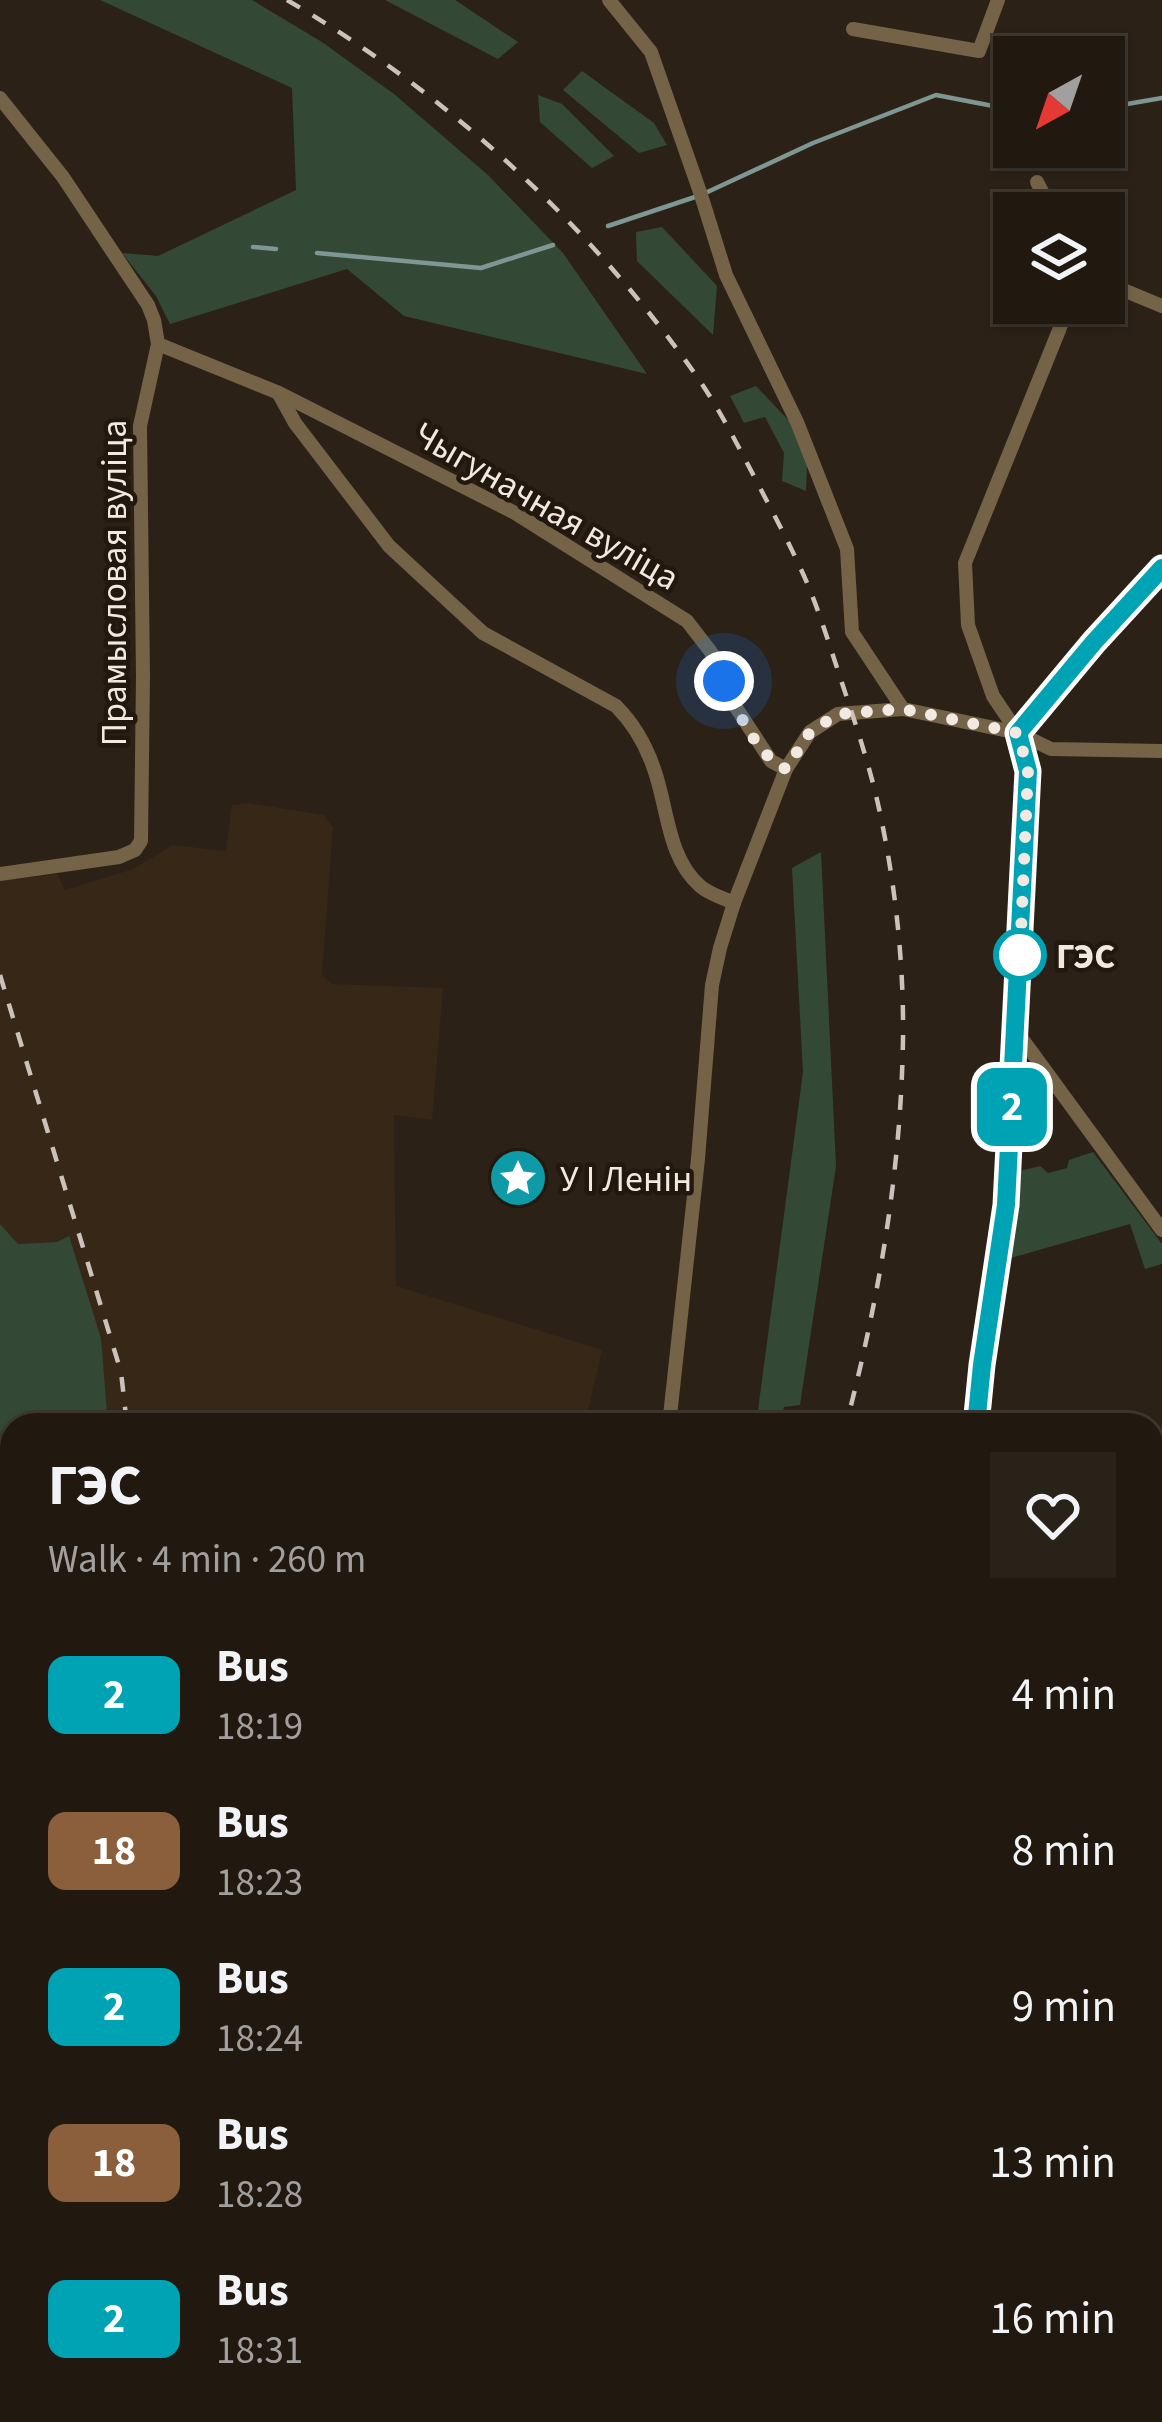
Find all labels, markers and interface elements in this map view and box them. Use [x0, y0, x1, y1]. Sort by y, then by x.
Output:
north arrow [993, 36, 1125, 168]
map controls [993, 36, 1125, 324]
button: layers [993, 192, 1125, 324]
street label: Чыгуначная вуліца [404, 409, 688, 603]
street label: Прамысловая вуліца [89, 420, 140, 746]
your location [694, 651, 754, 711]
marker: ГЭС [995, 930, 1045, 980]
place label: ГЭС [1056, 931, 1115, 982]
line badge: 2 [973, 1068, 1051, 1146]
text: 2 [1001, 1077, 1023, 1137]
place icon: У І Ленін [487, 1147, 549, 1209]
place label: У І Ленін [560, 1154, 692, 1205]
text: ГЭС [48, 1446, 142, 1527]
button: heart [990, 1452, 1116, 1578]
text: Walk · 4 min · 260 m [48, 1532, 366, 1588]
text: Bus [216, 1635, 289, 1699]
text: 4 min [1012, 1663, 1116, 1727]
text: 2 [103, 1665, 125, 1725]
text: 18:19 [216, 1699, 303, 1755]
text: Bus [216, 1791, 289, 1855]
text: 8 min [1012, 1819, 1116, 1883]
text: 18 [92, 1821, 136, 1881]
text: 18:23 [216, 1855, 303, 1911]
text: Bus [216, 1947, 289, 2011]
text: 9 min [1012, 1975, 1116, 2039]
text: 2 [103, 1977, 125, 2037]
text: 18:24 [216, 2011, 303, 2067]
text: Bus [216, 2103, 289, 2167]
text: 13 min [989, 2131, 1116, 2195]
text: 18 [92, 2133, 136, 2193]
text: 18:28 [216, 2167, 303, 2223]
text: Bus [216, 2259, 289, 2323]
text: 16 min [989, 2287, 1116, 2351]
text: 2 [103, 2289, 125, 2349]
text: 18:31 [216, 2323, 303, 2379]

